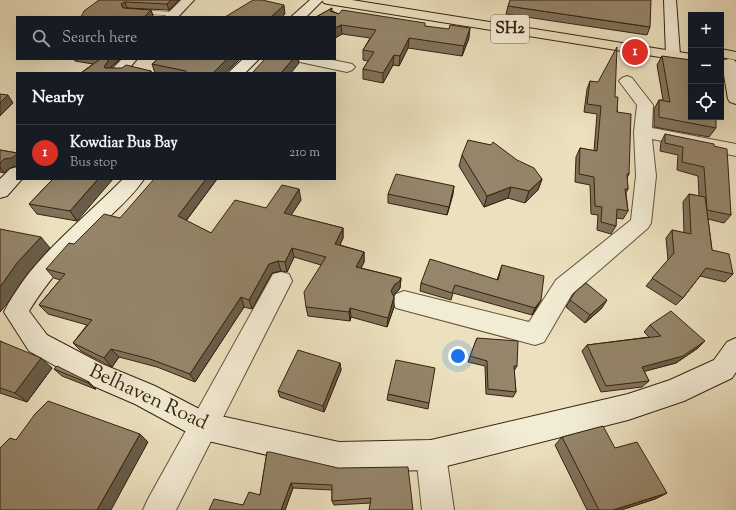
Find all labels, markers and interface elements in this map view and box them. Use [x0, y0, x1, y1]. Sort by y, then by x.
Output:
map controls [688, 12, 724, 120]
button: + [688, 12, 724, 48]
road number: SH2 [491, 15, 529, 43]
search box [16, 16, 336, 60]
icon: search [30, 27, 52, 49]
text: Search here [62, 28, 137, 49]
pin: 1 [622, 37, 648, 67]
button: − [688, 48, 724, 84]
button: locate [688, 84, 724, 120]
text: Nearby [32, 86, 84, 110]
text: Kowdiar Bus Bay [70, 133, 178, 154]
text: 1 [43, 144, 47, 162]
text: 210 m [289, 144, 320, 162]
text: Bus stop [70, 154, 117, 172]
your location [448, 346, 468, 366]
street label: Belhaven Road [84, 358, 212, 438]

